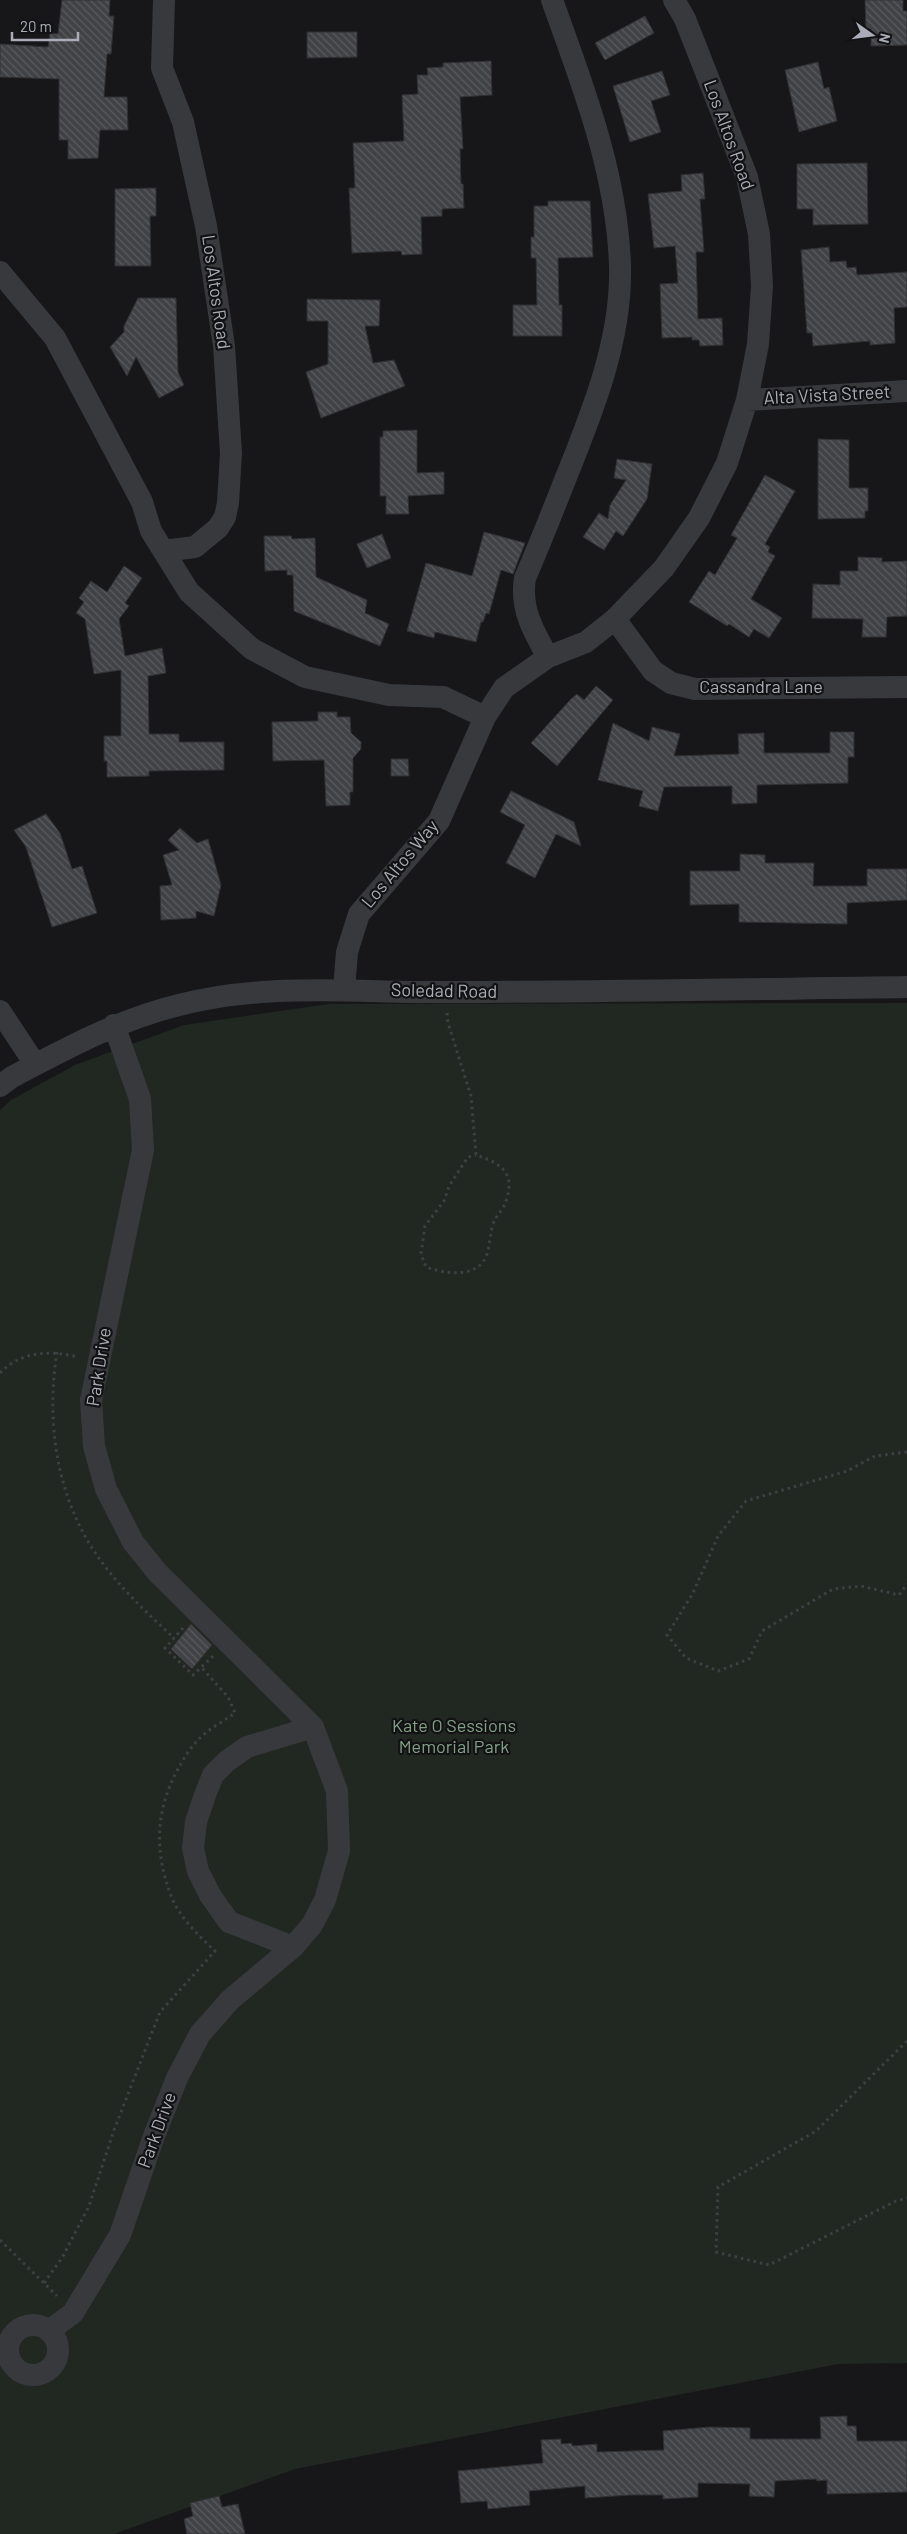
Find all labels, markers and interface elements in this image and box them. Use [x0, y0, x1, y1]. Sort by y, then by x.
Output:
scale bar [12, 10, 79, 42]
north arrow [847, 10, 897, 60]
text: 20 m [20, 17, 52, 35]
text: N [876, 32, 894, 45]
street label: Los Altos Road [700, 77, 760, 193]
street label: Los Altos Road [198, 233, 236, 351]
street label: Alta Vista Street [763, 380, 891, 408]
street label: Cassandra Lane [699, 675, 823, 697]
street label: Los Altos Way [356, 815, 442, 912]
street label: Soledad Road [391, 978, 497, 1002]
street label: Park Drive [81, 1326, 115, 1408]
park label: Kate O Sessions Memorial Park [392, 1714, 516, 1757]
street label: Park Drive [132, 2089, 180, 2171]

